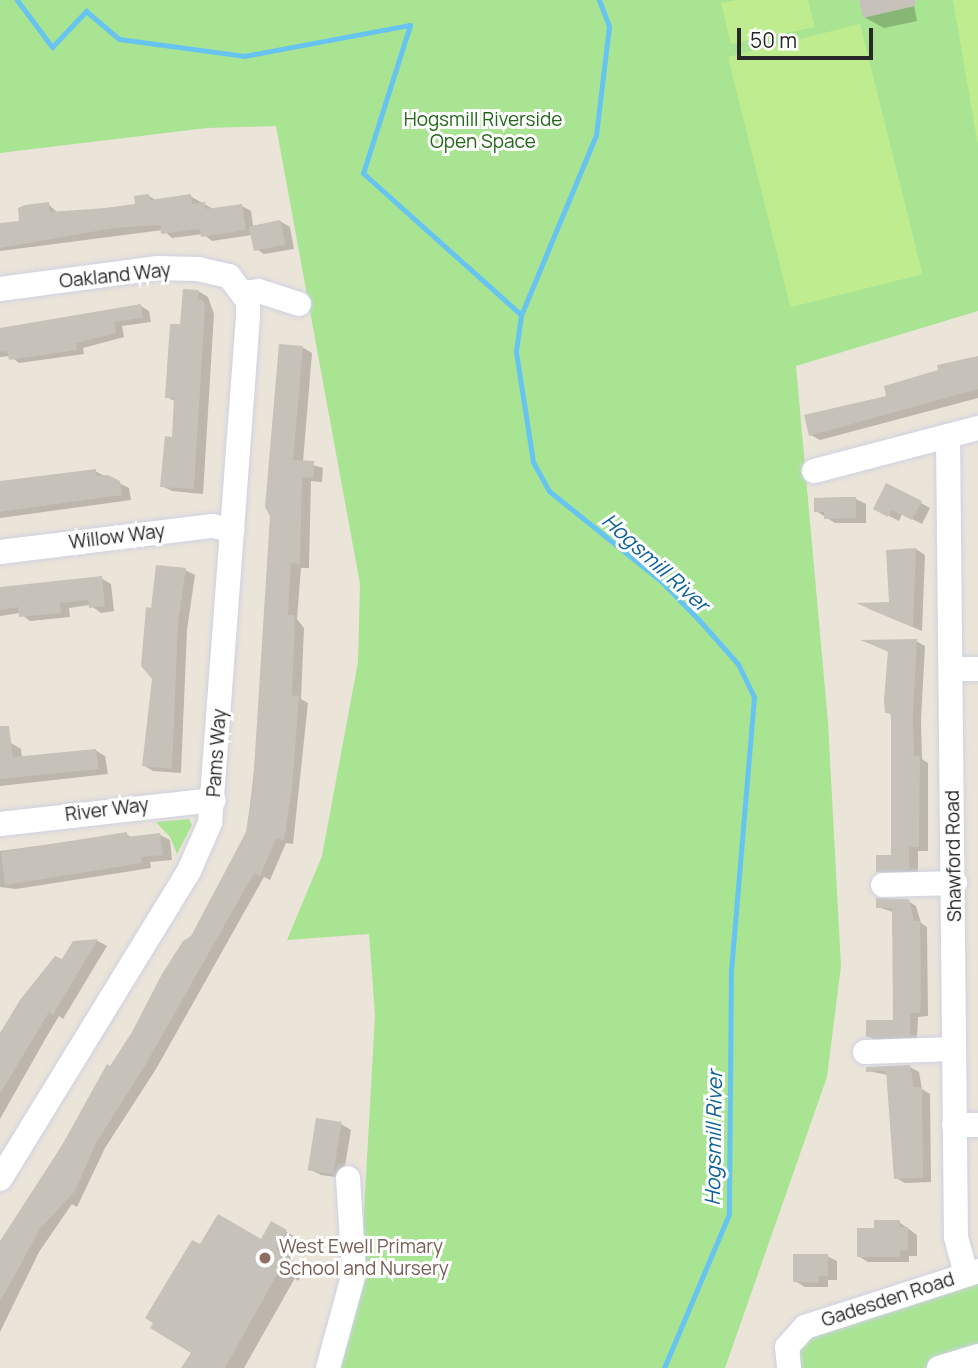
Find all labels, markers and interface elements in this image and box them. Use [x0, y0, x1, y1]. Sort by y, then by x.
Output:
scale bar [740, 14, 876, 58]
text: 50 m [750, 26, 797, 54]
park label: Hogsmill Riverside Open Space [404, 109, 562, 153]
street label: Oakland Way [58, 259, 172, 293]
water label: Hogsmill River [597, 507, 715, 617]
street label: Willow Way [68, 520, 166, 554]
street label: Pams Way [203, 708, 231, 798]
street label: Shawford Road [941, 790, 967, 922]
street label: River Way [64, 794, 150, 826]
water label: Hogsmill River [699, 1070, 727, 1206]
place label: West Ewell Primary School and Nursery [279, 1236, 449, 1280]
marker: West Ewell Primary School and Nursery [257, 1250, 273, 1266]
street label: Gadesden Road [819, 1268, 957, 1332]

